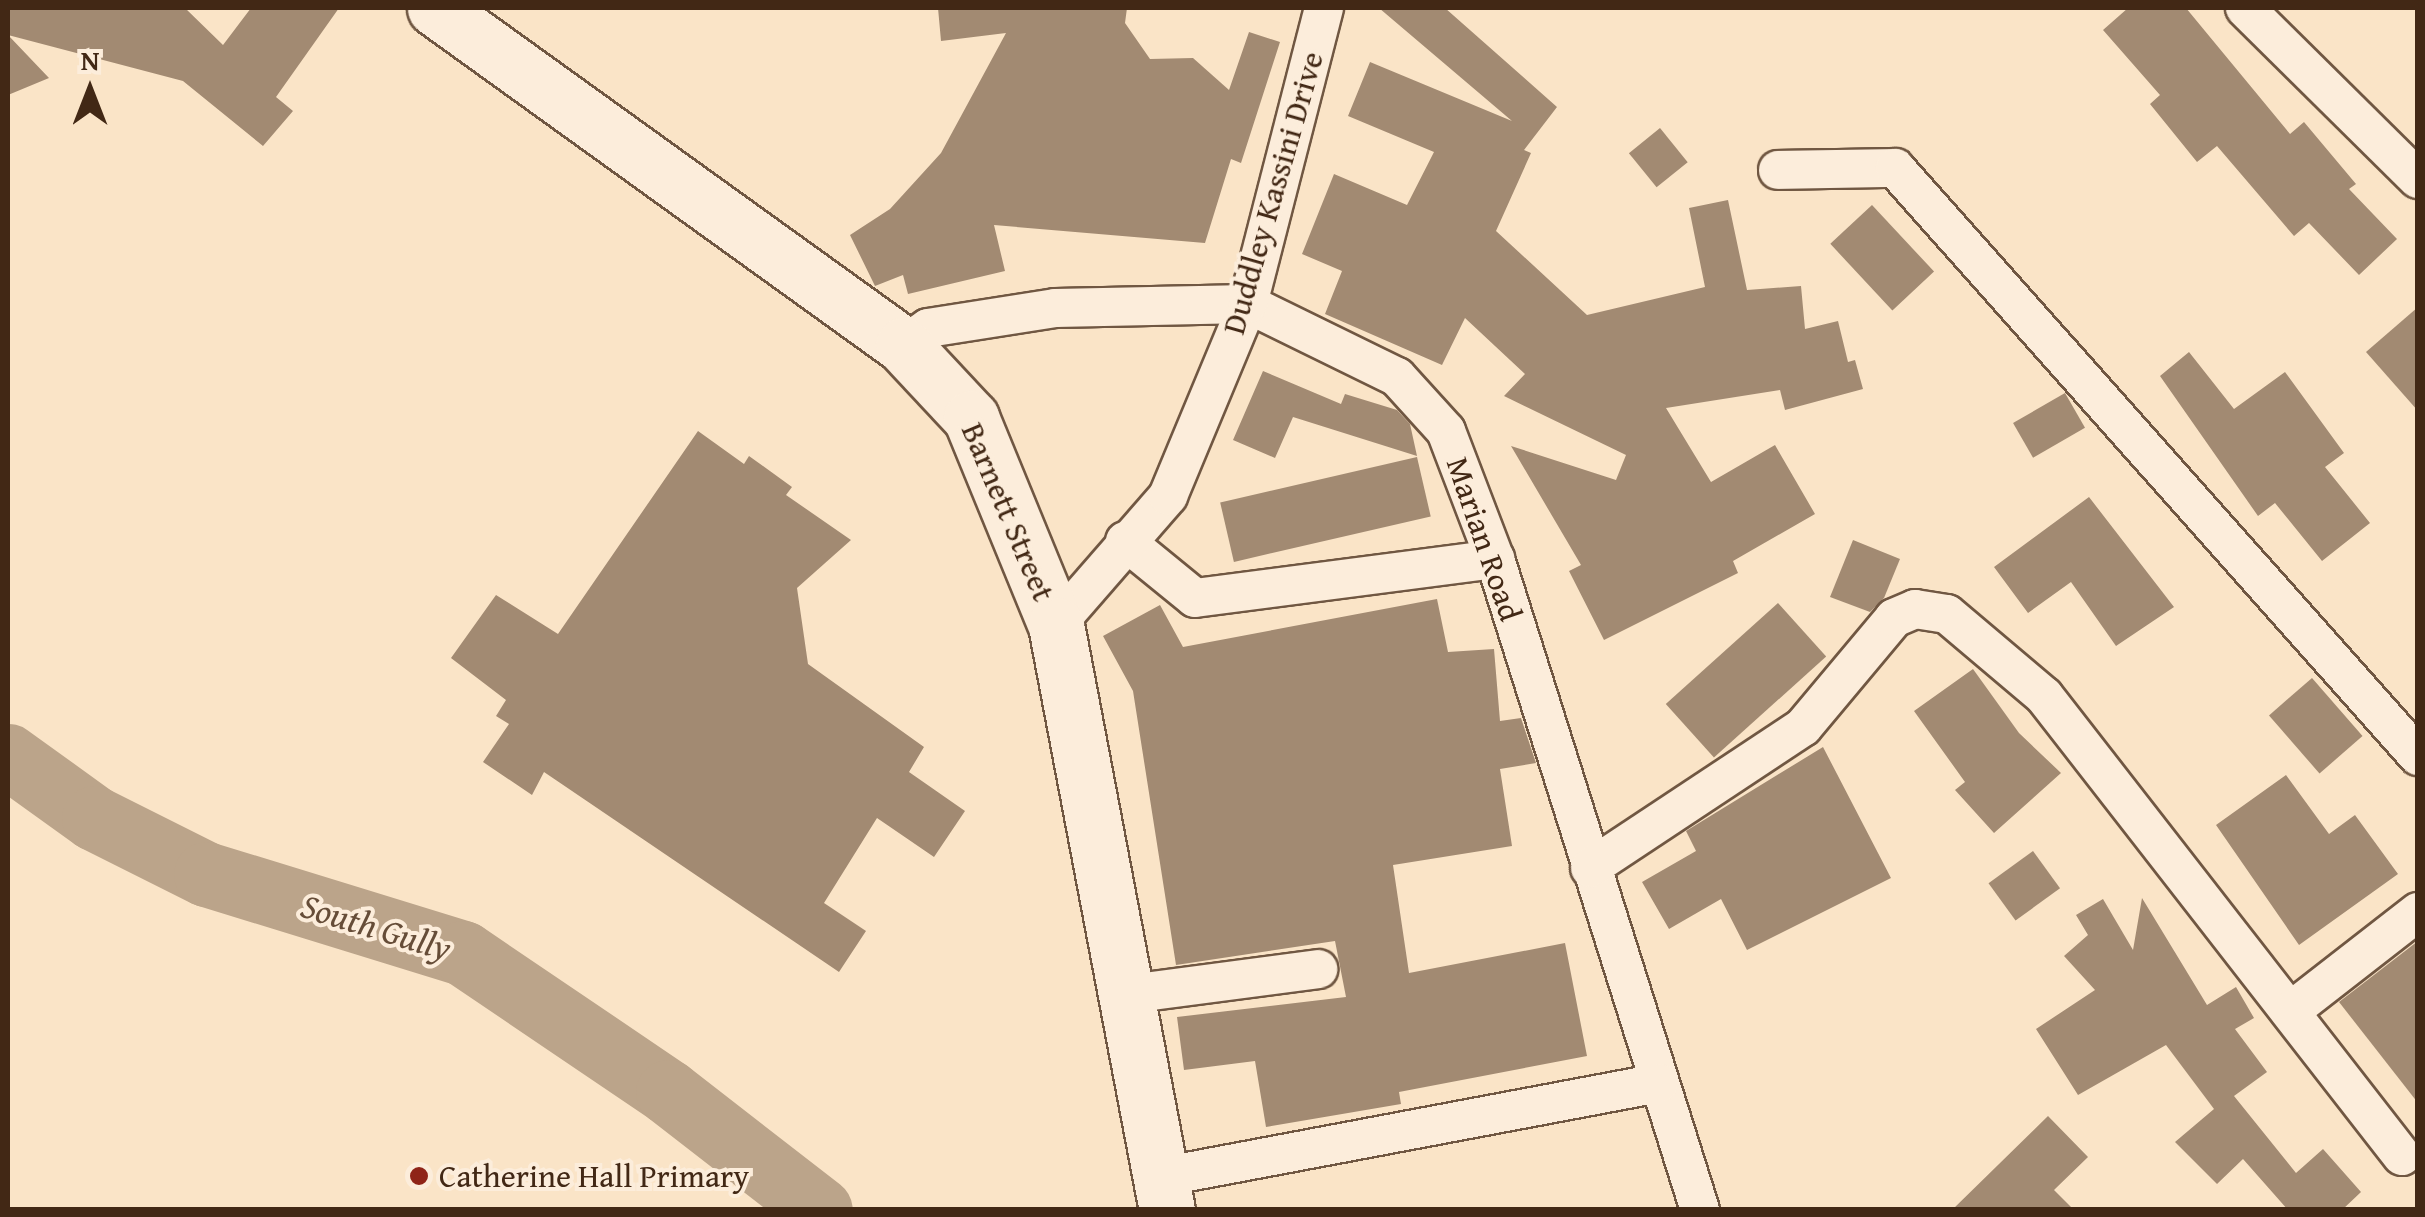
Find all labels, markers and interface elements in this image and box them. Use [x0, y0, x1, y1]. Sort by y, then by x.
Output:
text: N [81, 39, 99, 80]
north arrow [40, 40, 140, 140]
street label: Duddley Kassini Drive [1214, 47, 1332, 339]
street label: Barnett Street [953, 417, 1063, 607]
street label: Marian Road [1438, 452, 1530, 626]
water label: South Gully [296, 884, 456, 970]
place label: Catherine Hall Primary [439, 1157, 749, 1195]
marker: Catherine Hall Primary [408, 1165, 430, 1187]

